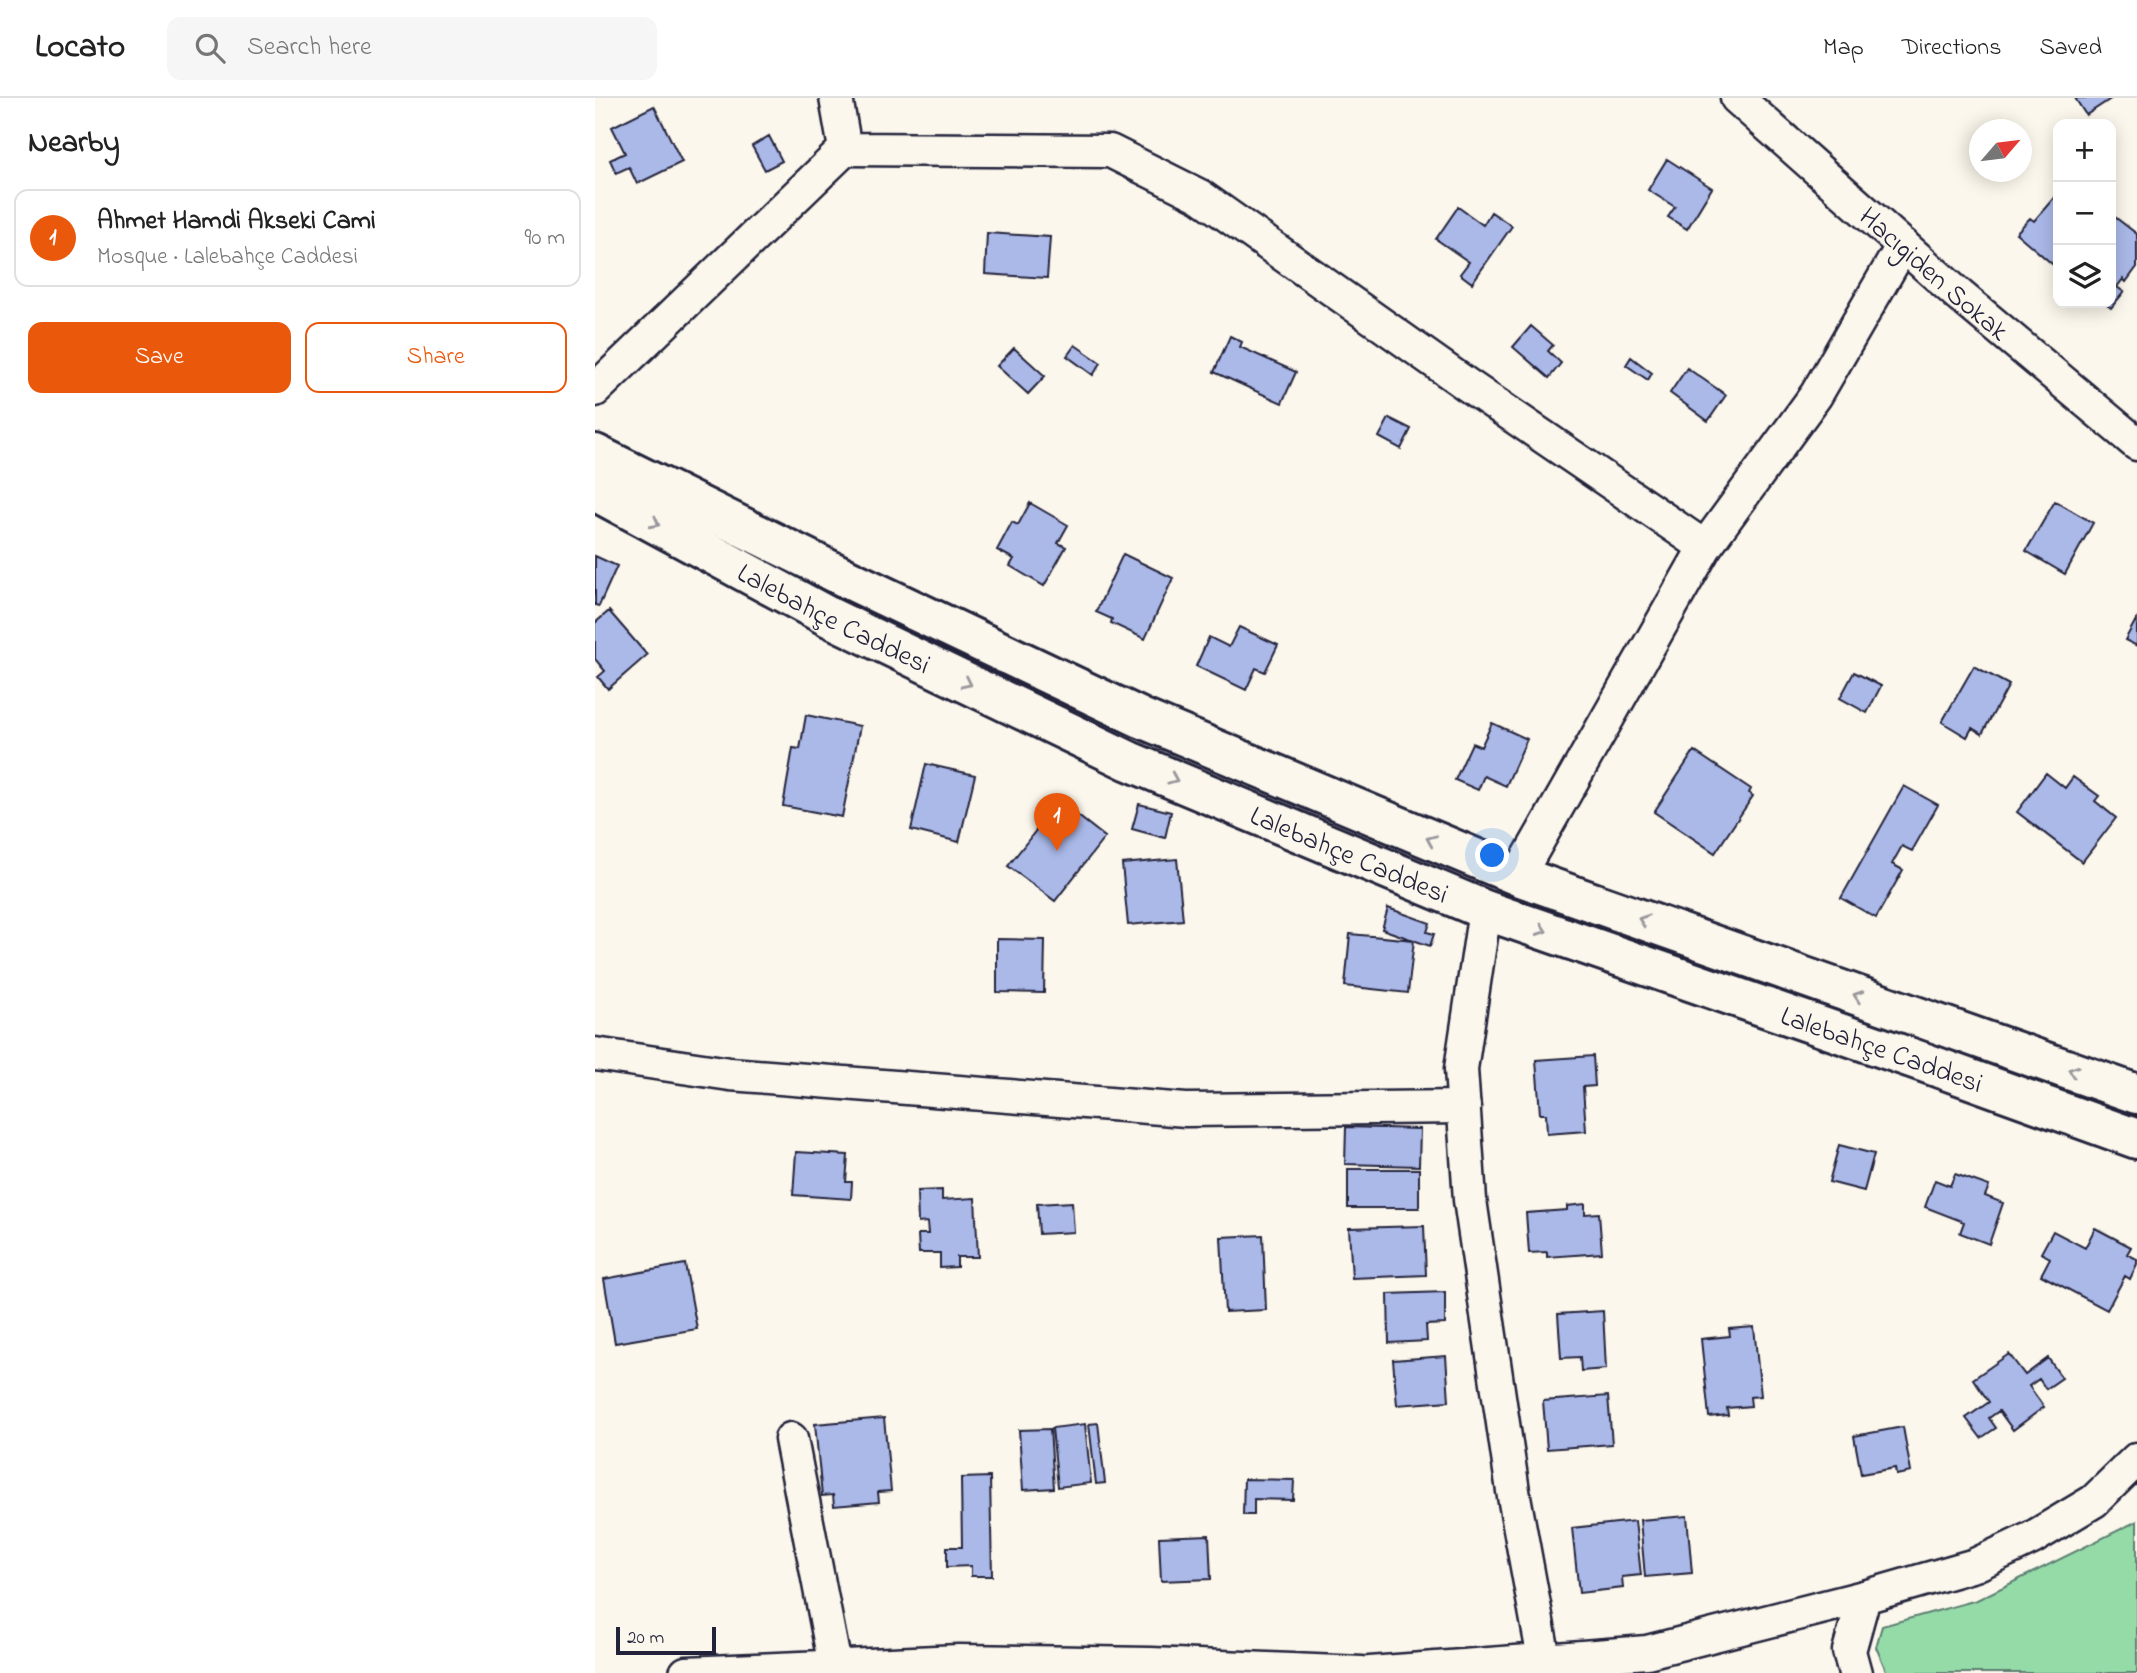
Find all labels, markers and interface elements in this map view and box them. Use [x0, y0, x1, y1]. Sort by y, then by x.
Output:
search box [167, 17, 657, 80]
text: Locato [35, 24, 125, 72]
icon: search [191, 29, 229, 67]
text: Search here [247, 29, 372, 67]
text: Map [1823, 31, 1864, 66]
text: Directions [1902, 31, 2001, 66]
text: Saved [2039, 31, 2102, 66]
north arrow [1969, 119, 2032, 182]
map controls [2053, 119, 2116, 308]
button: + [2053, 119, 2116, 182]
text: Nearby [28, 122, 120, 166]
button: − [2053, 182, 2116, 245]
street label: Hacıgiden Sokak [1849, 198, 2017, 353]
text: Ahmet Hamdi Akseki Cami [97, 203, 376, 241]
text: 1 [49, 222, 57, 255]
text: 90 m [525, 222, 565, 255]
text: Mosque · Lalebahçe Caddesi [97, 241, 358, 274]
button: layers [2053, 245, 2116, 308]
button: Save [28, 322, 291, 393]
button: Share [305, 322, 567, 393]
one-way arrow [648, 515, 660, 528]
street label: Lalebahçe Caddesi [729, 554, 937, 687]
one-way arrow [959, 674, 972, 688]
one-way arrow [1165, 771, 1178, 785]
pin: 1 [1034, 793, 1080, 851]
street label: Lalebahçe Caddesi [1243, 797, 1454, 916]
one-way arrow [1425, 834, 1437, 848]
your location [1475, 838, 1509, 872]
one-way arrow [1638, 914, 1650, 928]
one-way arrow [1535, 922, 1547, 936]
one-way arrow [1852, 990, 1865, 1004]
street label: Lalebahçe Caddesi [1774, 997, 1988, 1106]
one-way arrow [2067, 1065, 2079, 1079]
scale bar [616, 1624, 716, 1656]
text: 20 m [627, 1625, 664, 1652]

